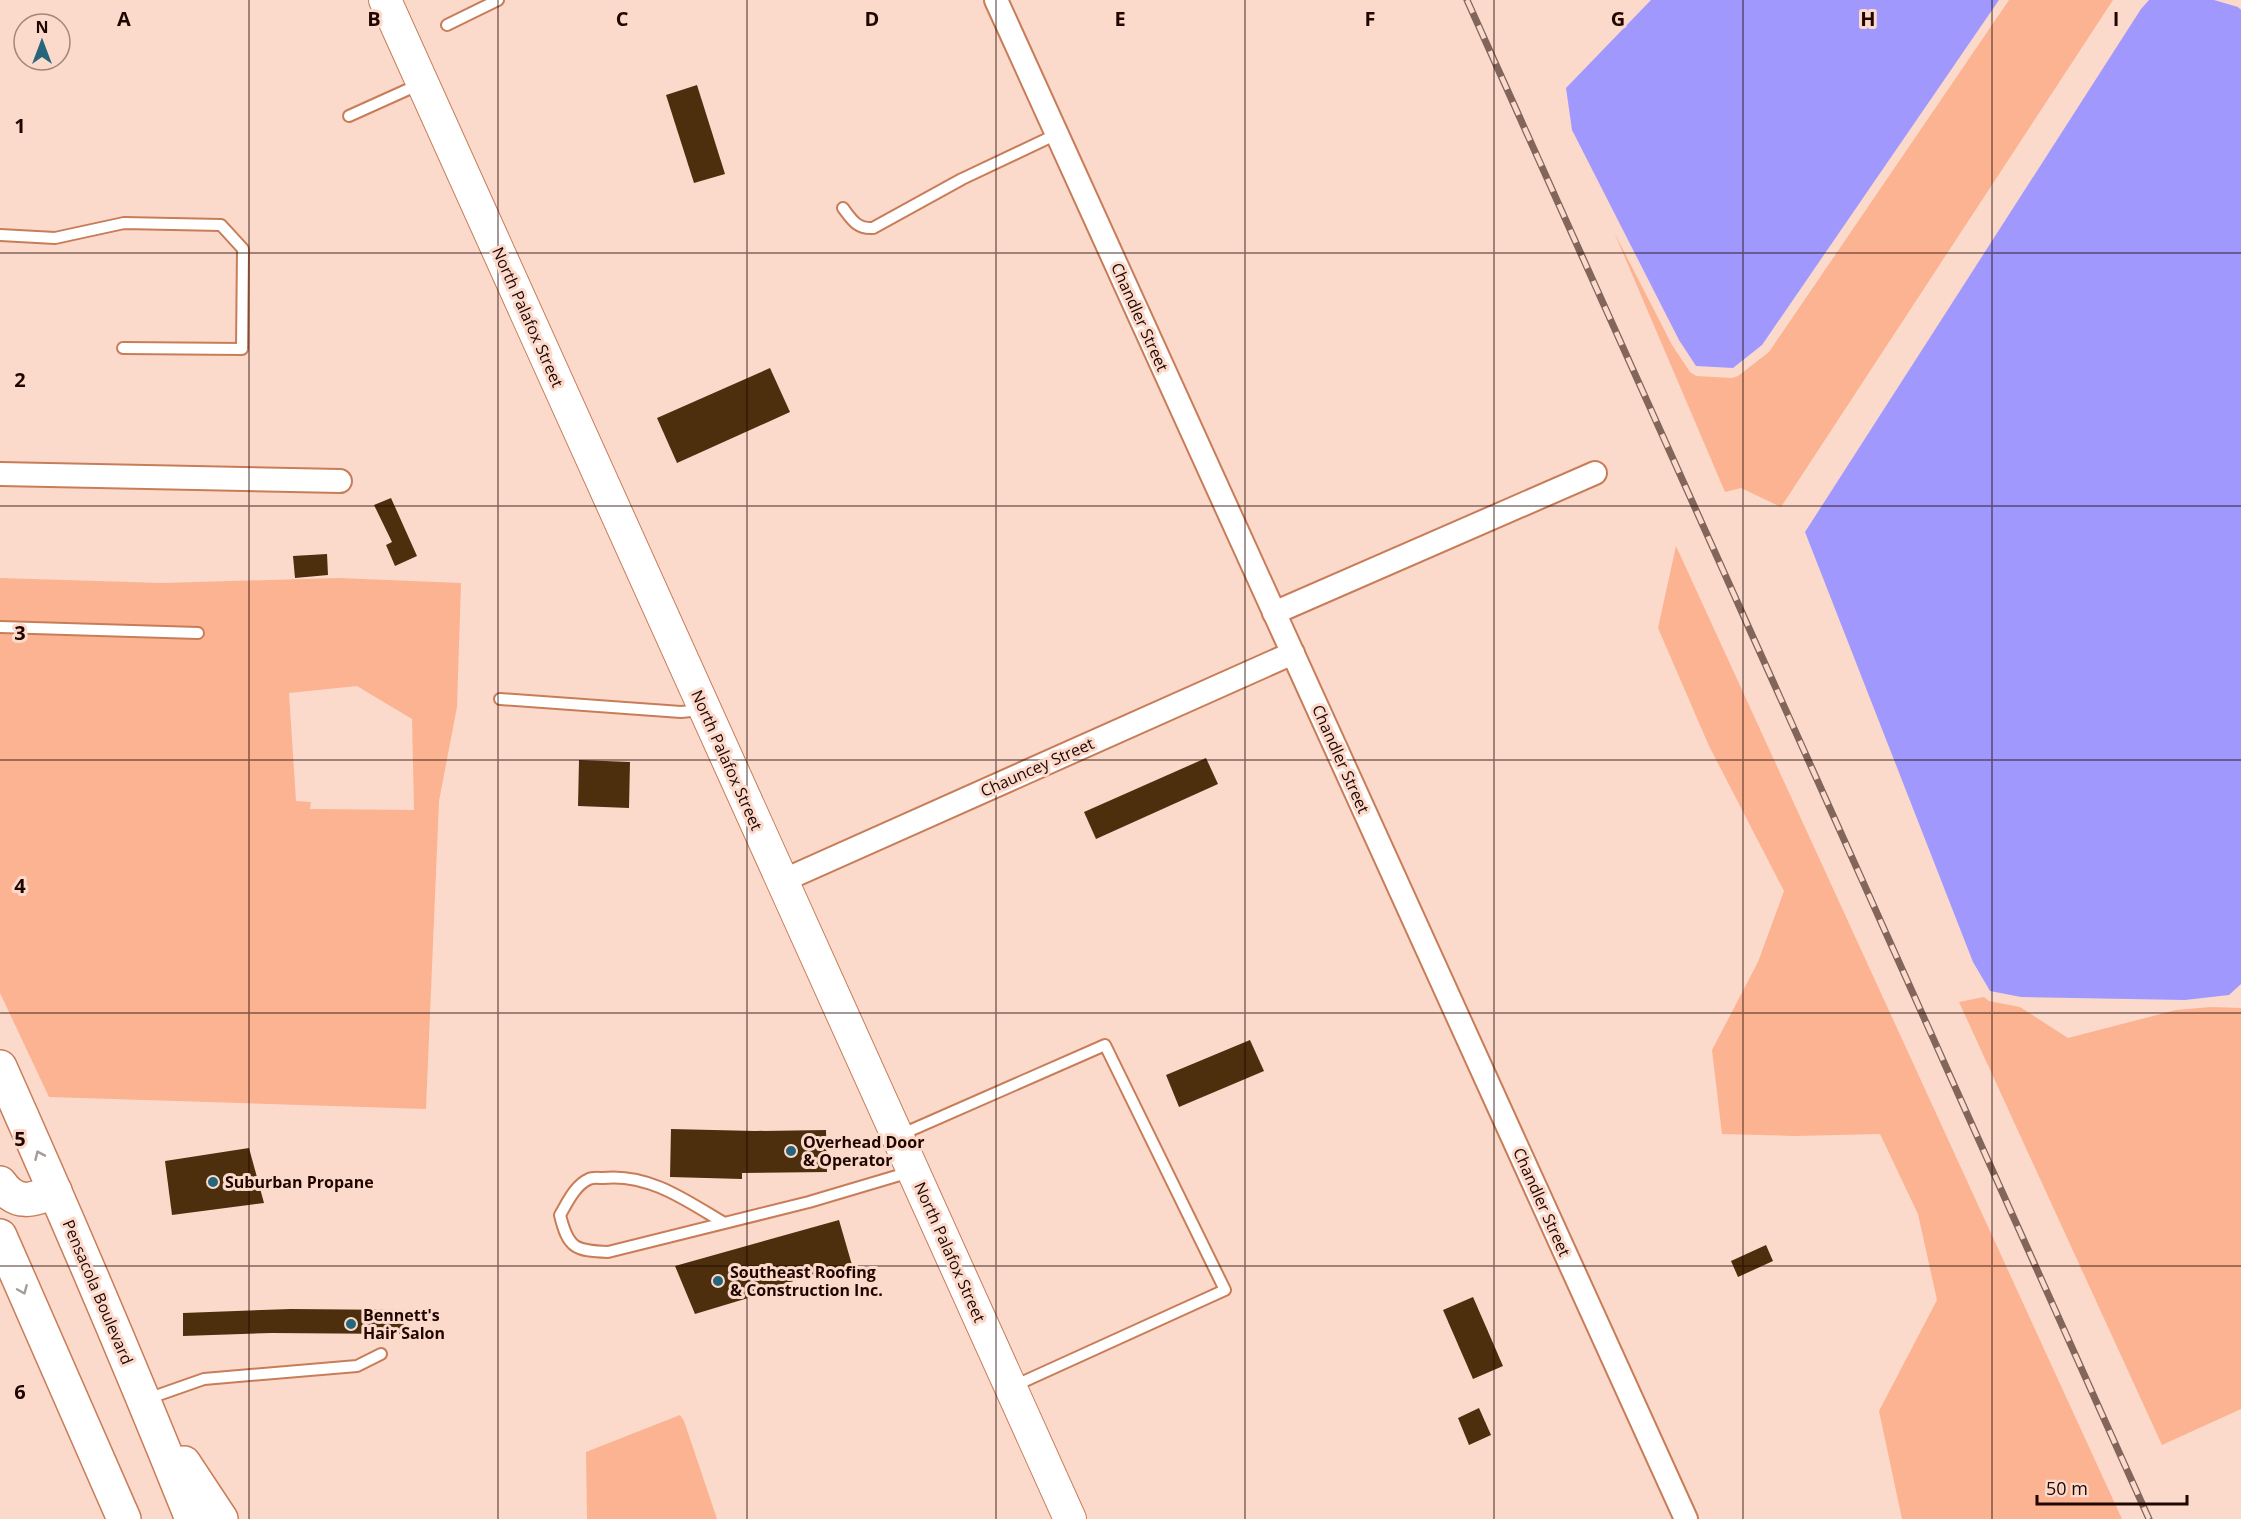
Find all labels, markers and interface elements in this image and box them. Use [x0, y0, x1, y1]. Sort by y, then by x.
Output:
text: A [117, 5, 131, 32]
text: B [367, 5, 381, 32]
text: C [616, 5, 629, 32]
text: D [865, 5, 879, 32]
text: E [1114, 5, 1126, 32]
text: F [1365, 5, 1375, 32]
text: G [1611, 5, 1625, 32]
text: H [1860, 5, 1876, 32]
text: I [2113, 5, 2119, 32]
north arrow [12, 12, 72, 72]
text: N [35, 16, 49, 38]
text: 1 [14, 112, 26, 139]
street label: North Palafox Street [487, 243, 569, 391]
street label: Chandler Street [1106, 259, 1174, 375]
text: 2 [14, 366, 26, 393]
text: 3 [14, 619, 26, 646]
street label: North Palafox Street [686, 686, 768, 834]
street label: Chandler Street [1307, 701, 1375, 817]
street label: Chauncey Street [977, 732, 1097, 802]
text: 4 [14, 872, 26, 899]
text: 5 [14, 1125, 26, 1152]
place label: Overhead Door & Operator [803, 1131, 924, 1171]
marker: Overhead Door & Operator [784, 1144, 798, 1158]
street label: Chandler Street [1508, 1144, 1576, 1260]
one-way arrow [35, 1150, 47, 1161]
place label: Suburban Propane [225, 1171, 374, 1193]
marker: Suburban Propane [206, 1175, 220, 1189]
street label: North Palafox Street [909, 1178, 991, 1326]
street label: Pensacola Boulevard [58, 1216, 138, 1368]
place label: Southeast Roofing & Construction Inc. [730, 1261, 883, 1301]
marker: Southeast Roofing & Construction Inc. [711, 1274, 725, 1288]
one-way arrow [16, 1283, 28, 1294]
place label: Bennett's Hair Salon [363, 1304, 445, 1344]
marker: Bennett's Hair Salon [344, 1317, 358, 1331]
text: 6 [14, 1378, 26, 1405]
scale bar [2037, 1468, 2187, 1506]
text: 50 m [2046, 1476, 2088, 1500]

